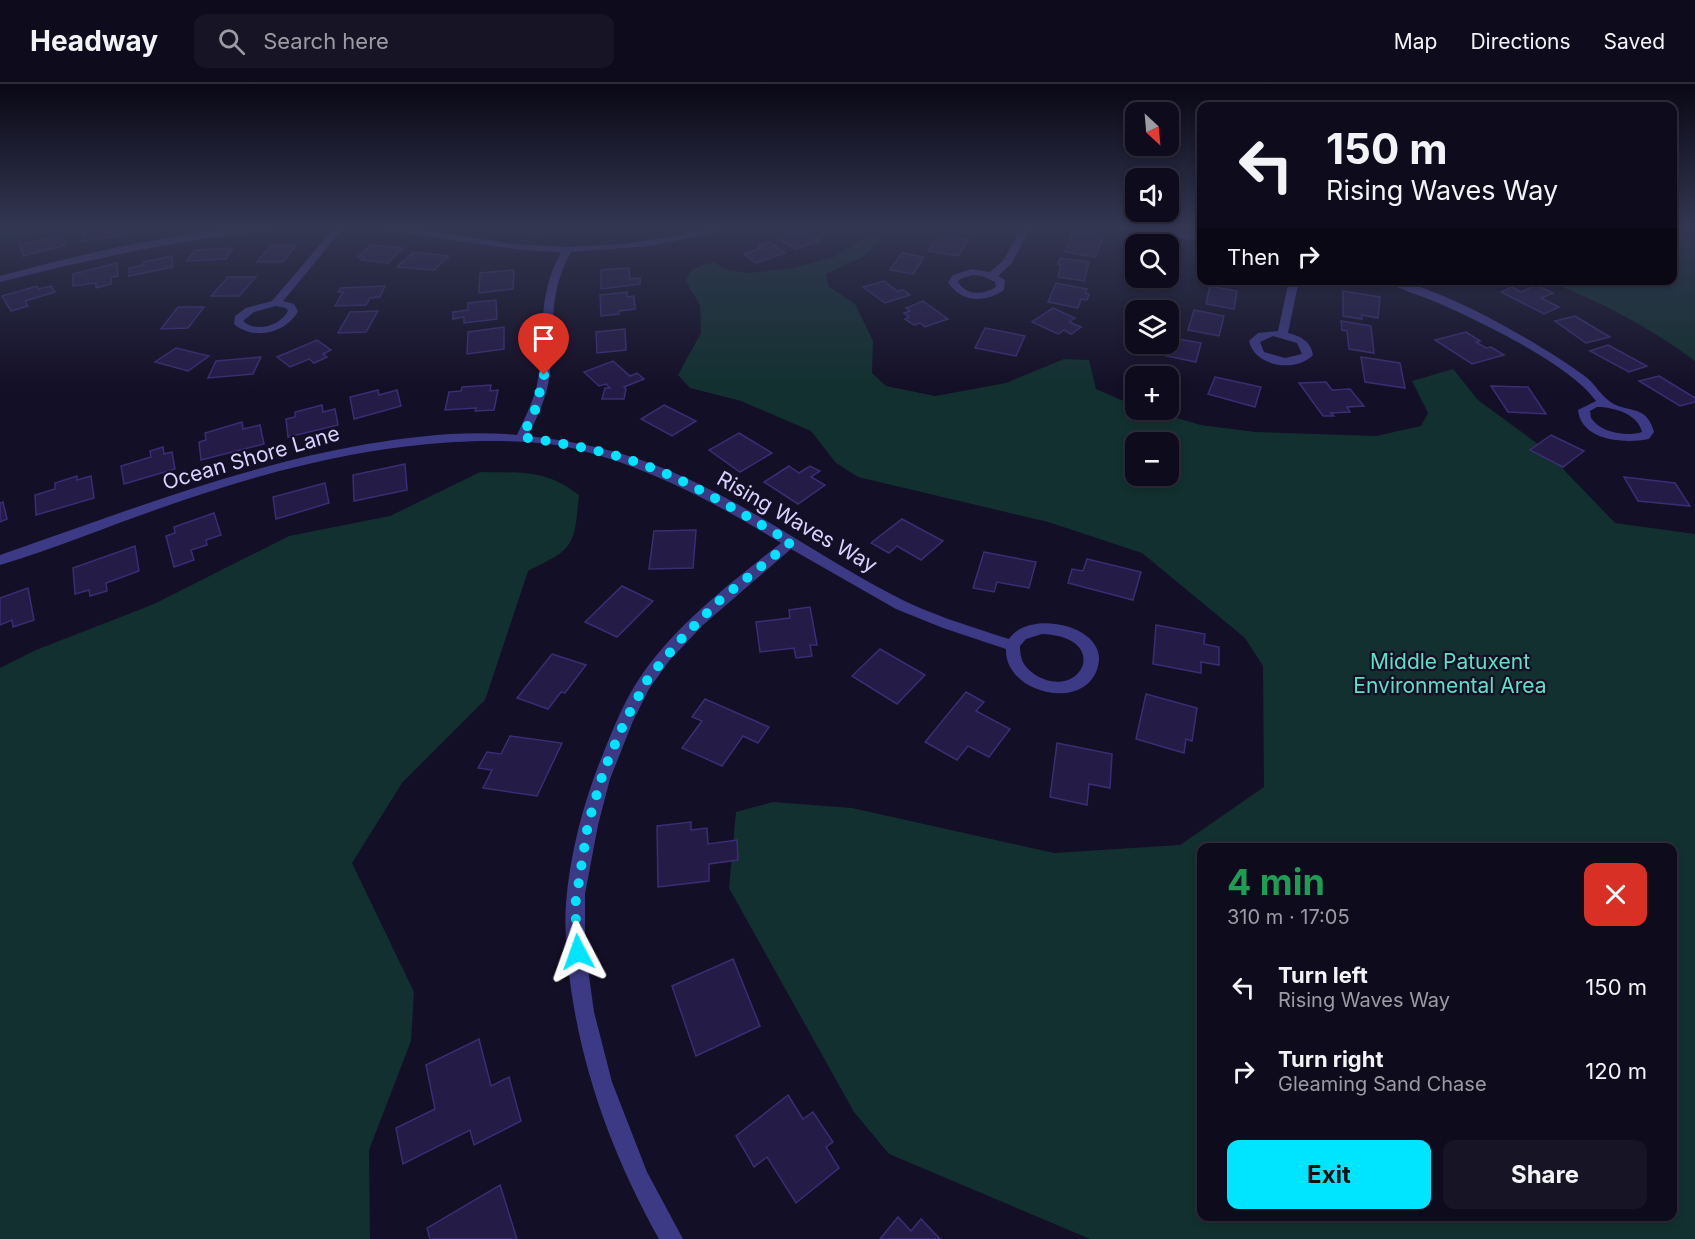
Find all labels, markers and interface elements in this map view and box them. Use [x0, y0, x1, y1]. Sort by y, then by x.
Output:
search box [194, 14, 614, 68]
text: Headway [30, 24, 158, 58]
icon: search [215, 25, 248, 58]
text: Search here [263, 28, 389, 54]
text: Map [1394, 29, 1437, 54]
text: Directions [1470, 29, 1571, 54]
text: Saved [1604, 29, 1665, 54]
north arrow [1125, 102, 1179, 156]
map controls [1125, 102, 1179, 486]
text: 150 m [1326, 123, 1448, 174]
icon: left [1227, 126, 1305, 204]
button: sound [1125, 168, 1179, 222]
text: Rising Waves Way [1326, 174, 1558, 207]
button: search [1125, 234, 1179, 288]
icon: right [1292, 240, 1325, 273]
text: Then [1227, 244, 1280, 270]
button: layers [1125, 300, 1179, 354]
pin [518, 313, 569, 375]
icon: arrive [527, 322, 560, 355]
button: + [1125, 366, 1179, 420]
street label: Ocean Shore Lane [159, 420, 342, 495]
button: − [1125, 432, 1179, 486]
street label: Rising Waves Way [713, 466, 882, 578]
park label: Middle Patuxent Environmental Area [1353, 649, 1547, 698]
text: 4 min [1227, 860, 1325, 904]
button: close [1584, 863, 1647, 926]
text: 310 m · 17:05 [1227, 905, 1350, 929]
position arrow [546, 920, 610, 984]
text: Turn left [1278, 962, 1368, 988]
icon: left [1227, 971, 1260, 1004]
text: 150 m [1585, 974, 1647, 1000]
text: Rising Waves Way [1278, 988, 1450, 1012]
text: Turn right [1278, 1046, 1384, 1072]
icon: right [1227, 1055, 1260, 1088]
text: 120 m [1585, 1058, 1647, 1084]
text: Gleaming Sand Chase [1278, 1072, 1487, 1096]
button: Exit [1227, 1140, 1431, 1209]
button: Share [1443, 1140, 1647, 1209]

